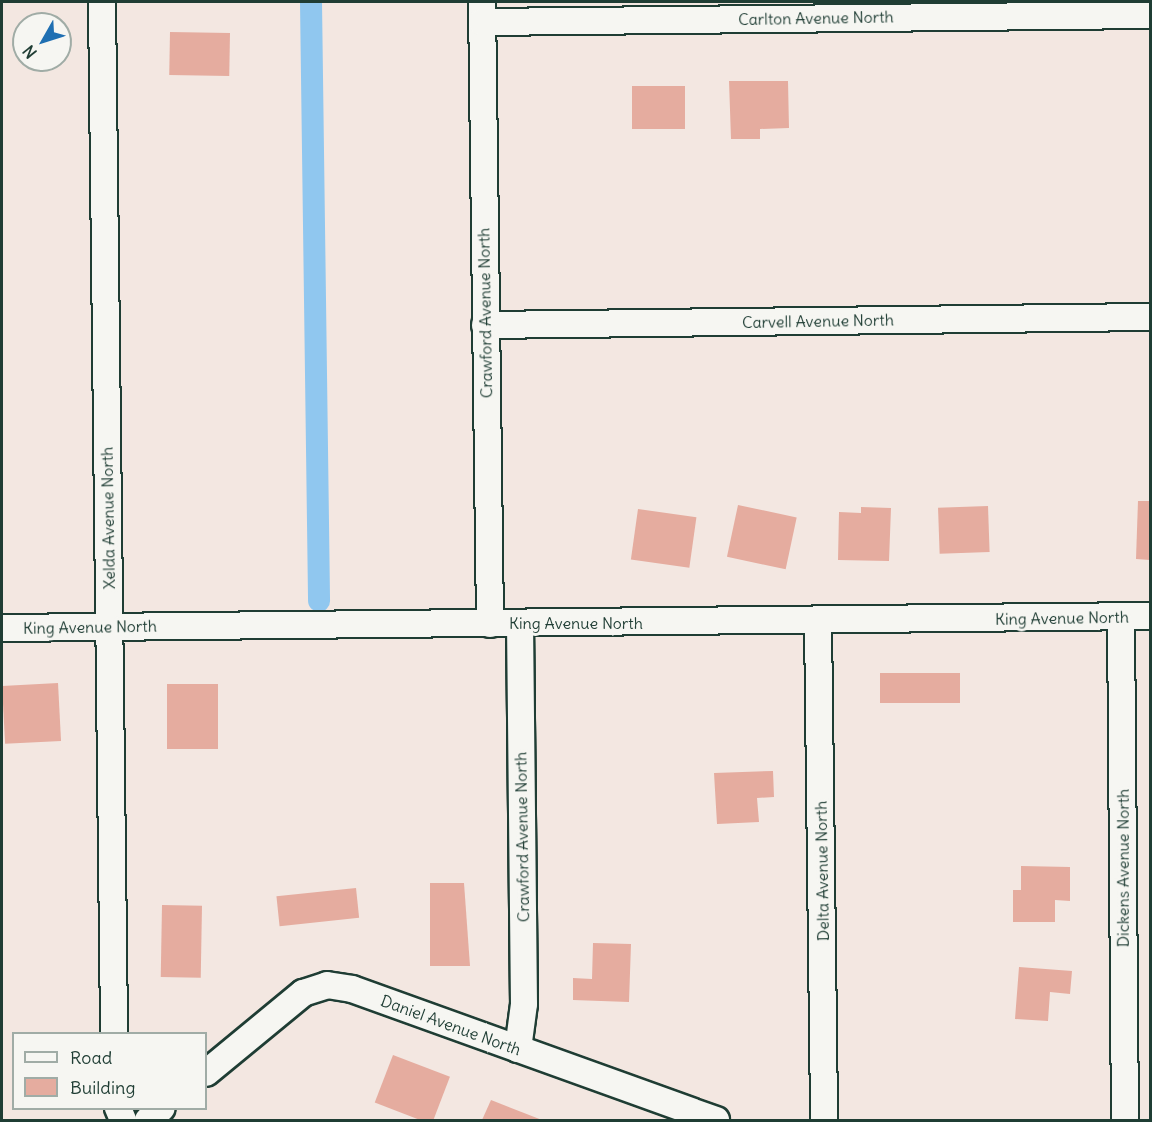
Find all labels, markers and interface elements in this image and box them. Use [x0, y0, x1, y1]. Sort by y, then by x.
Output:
street label: Carlton Avenue North [738, 7, 894, 29]
north arrow [12, 12, 72, 72]
text: N [18, 41, 41, 63]
street label: Crawford Avenue North [474, 228, 496, 398]
street label: Carvell Avenue North [742, 310, 894, 332]
street label: Xelda Avenue North [97, 447, 119, 589]
street label: King Avenue North [995, 607, 1129, 629]
street label: King Avenue North [509, 613, 643, 633]
street label: King Avenue North [23, 616, 157, 638]
street label: Crawford Avenue North [511, 752, 533, 922]
street label: Dickens Avenue North [1113, 789, 1133, 947]
street label: Delta Avenue North [811, 801, 833, 941]
street label: Daniel Avenue North [378, 991, 524, 1059]
legend [12, 1032, 207, 1110]
text: Road [70, 1046, 112, 1069]
text: Building [70, 1076, 135, 1099]

